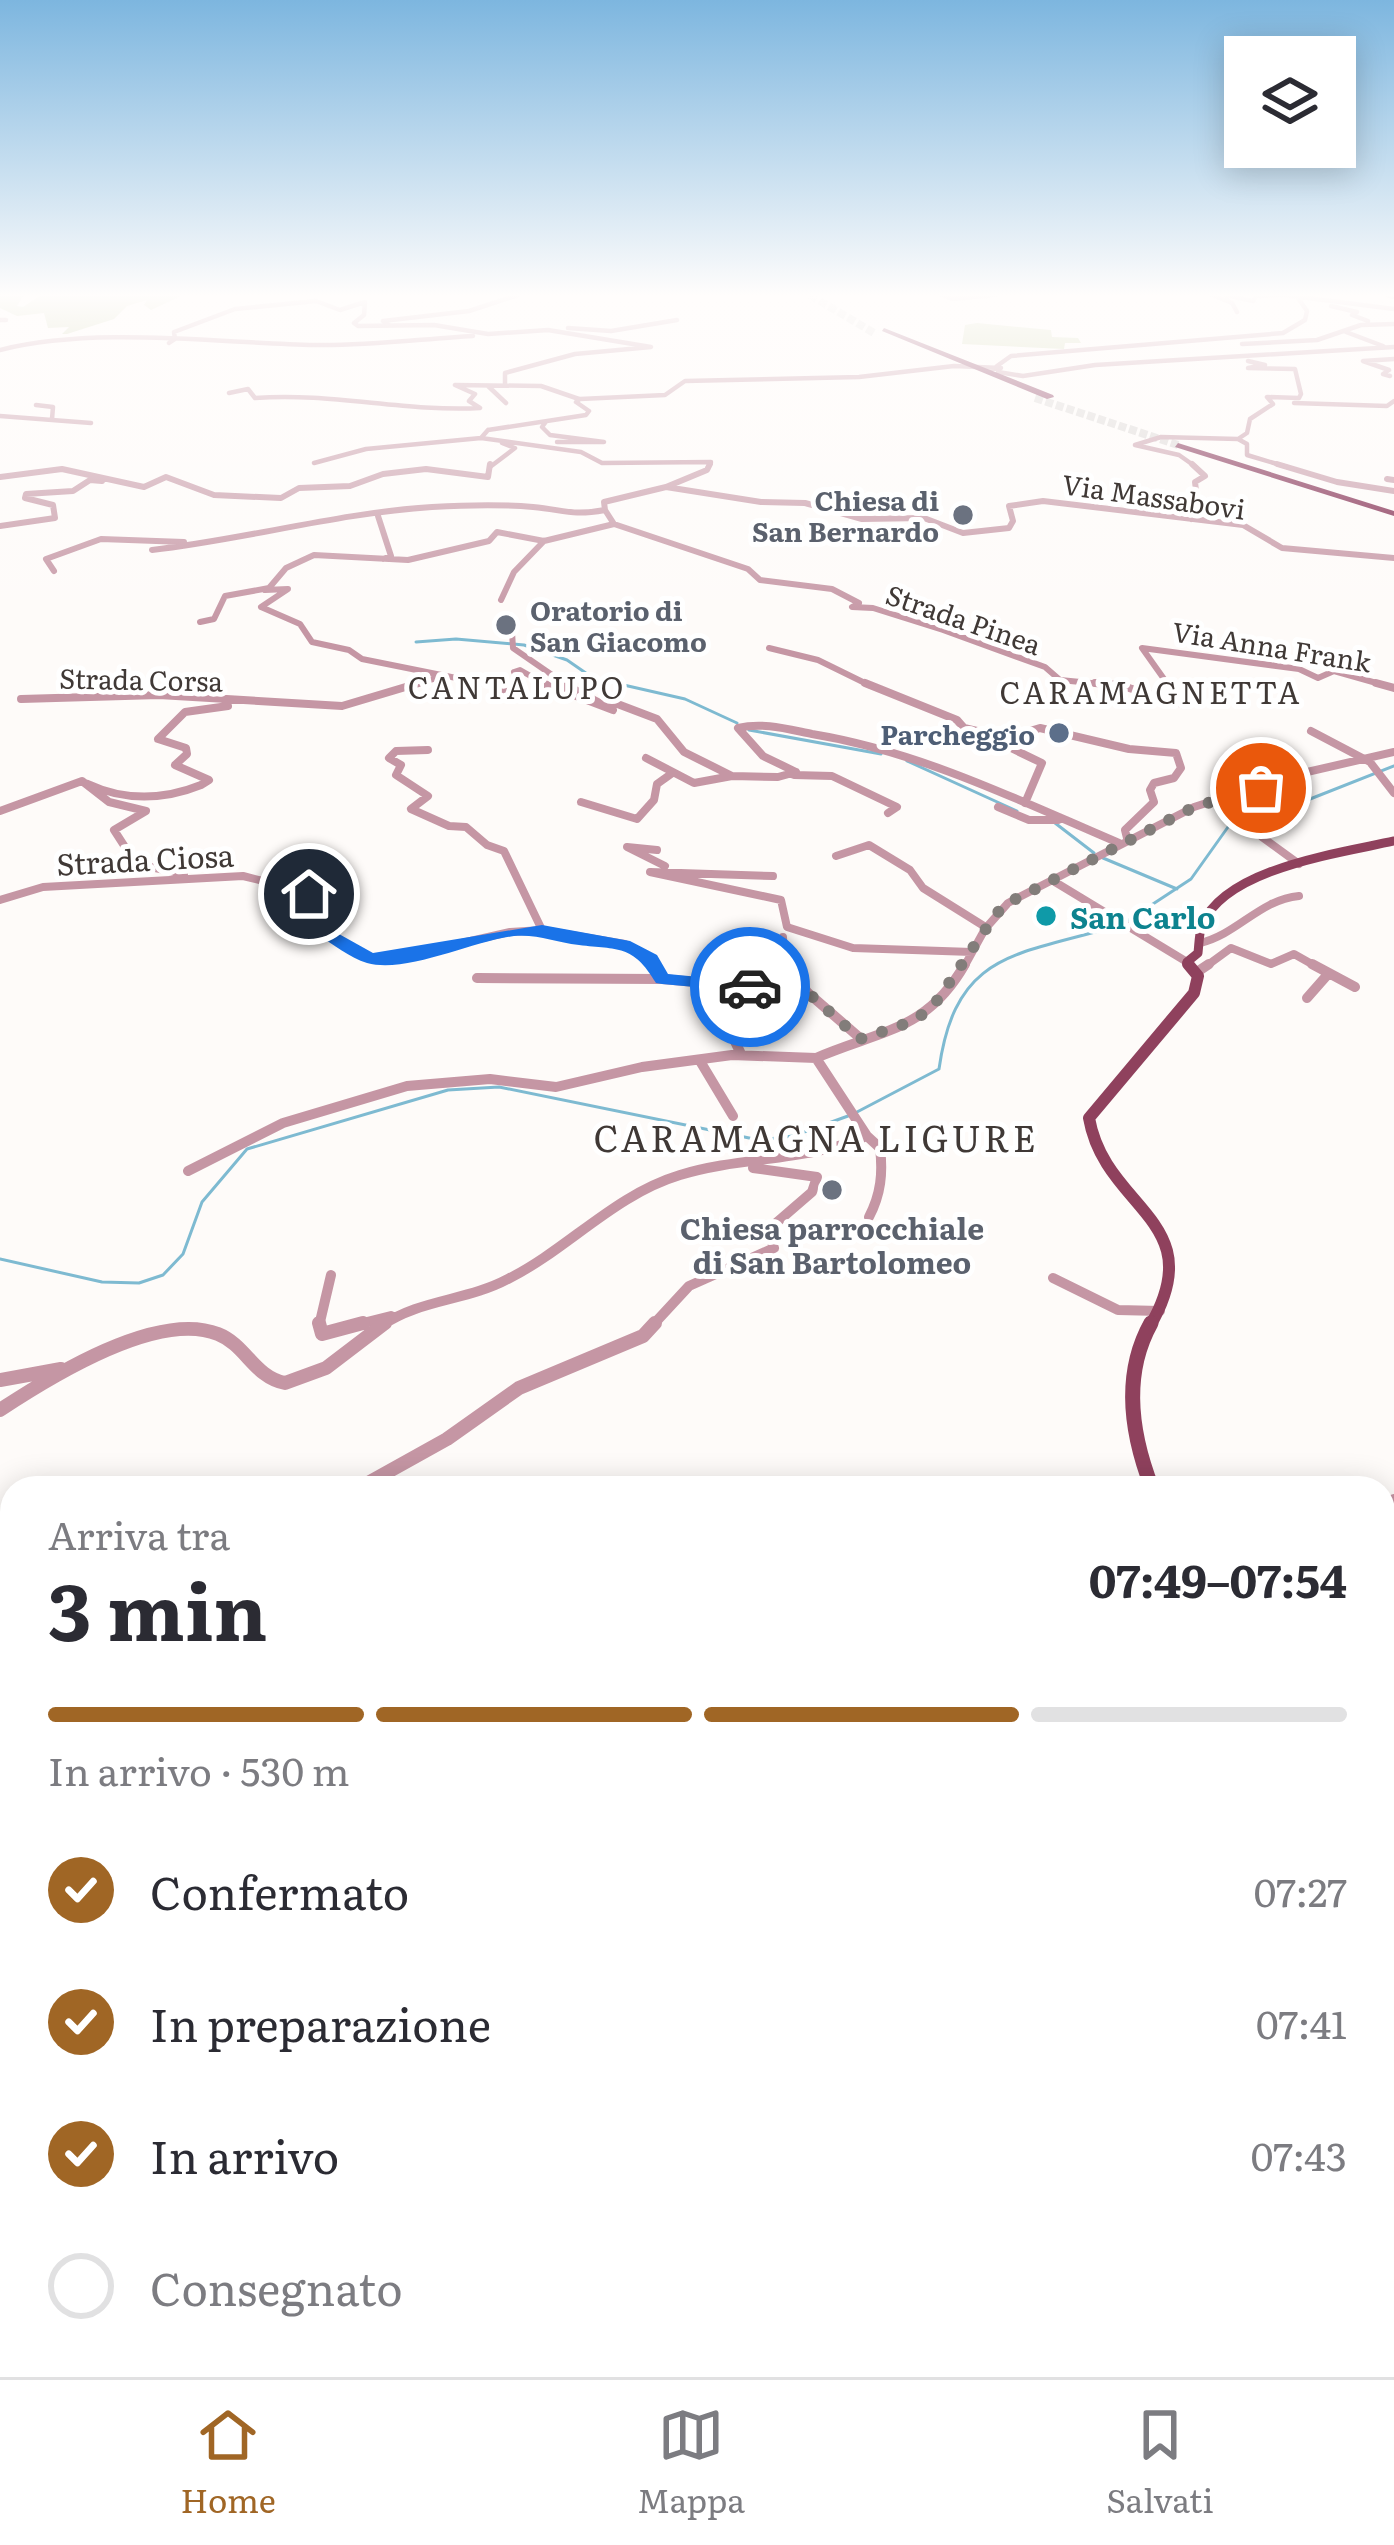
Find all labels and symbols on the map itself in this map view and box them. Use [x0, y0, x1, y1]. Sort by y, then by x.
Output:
street label: Via Massabovi [1060, 462, 1248, 528]
place label: Chiesa di San Bernardo [752, 479, 939, 550]
marker: Chiesa di San Bernardo [950, 502, 976, 528]
street label: Strada Pinea [881, 573, 1047, 663]
place label: Oratorio di San Giacomo [530, 589, 707, 660]
street label: Via Anna Frank [1170, 610, 1375, 681]
marker: Oratorio di San Giacomo [493, 612, 519, 638]
street label: Strada Corsa [59, 657, 224, 699]
district label: CANTALUPO [408, 664, 626, 708]
district label: CARAMAGNETTA [1000, 669, 1302, 713]
place label: Parcheggio [880, 713, 1035, 753]
marker: Parcheggio [1046, 720, 1072, 746]
pin [1210, 737, 1312, 839]
street label: Strada Ciosa [55, 831, 236, 885]
pin [258, 843, 360, 945]
place label: San Carlo [1070, 894, 1215, 938]
marker: San Carlo [1033, 903, 1059, 929]
courier [690, 927, 810, 1047]
district label: CARAMAGNA LIGURE [593, 1110, 1039, 1163]
marker: Chiesa parrocchiale di San Bartolomeo [819, 1177, 845, 1203]
place label: Chiesa parrocchiale di San Bartolomeo [680, 1205, 984, 1283]

